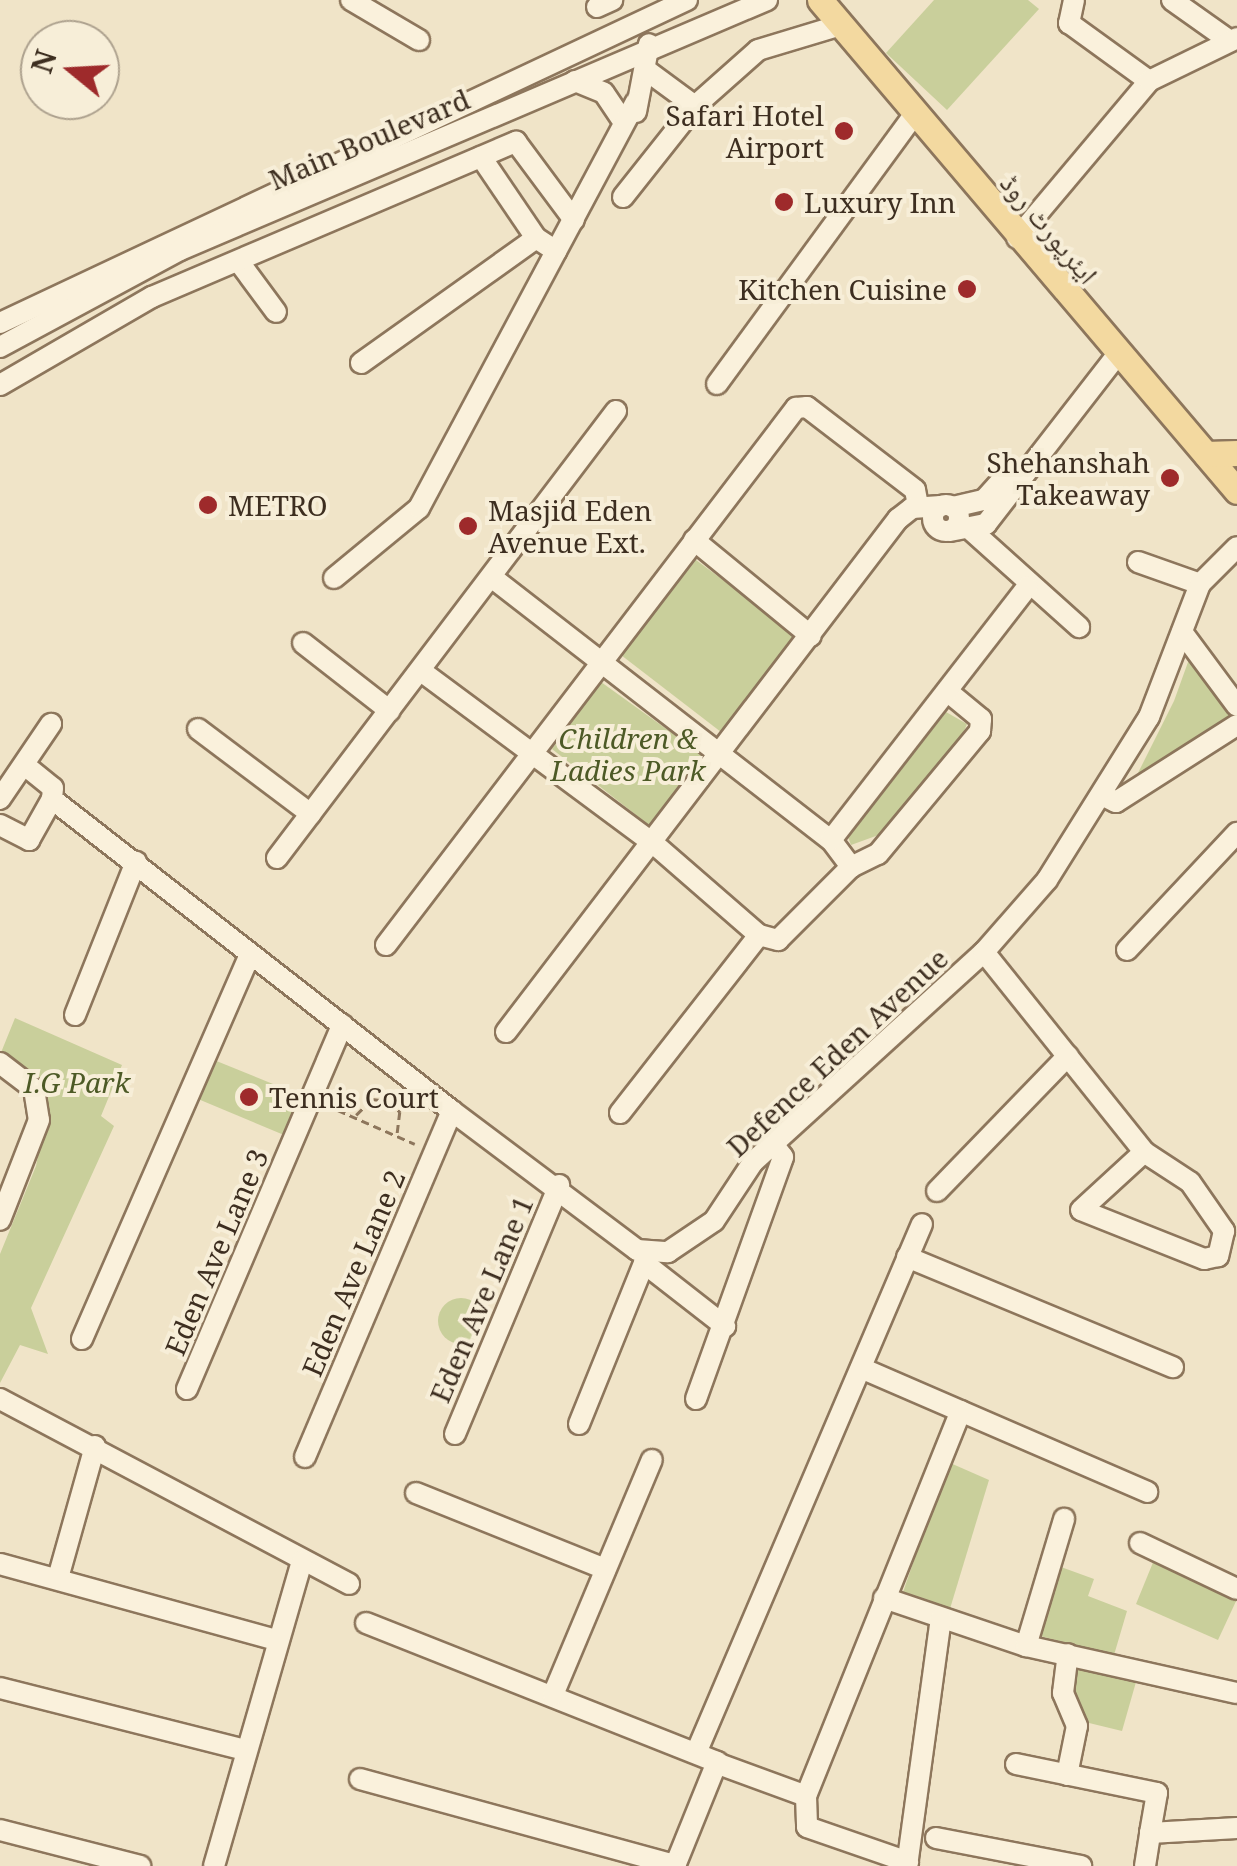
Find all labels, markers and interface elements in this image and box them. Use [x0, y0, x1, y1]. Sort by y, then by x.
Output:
north arrow [20, 20, 120, 120]
text: N [22, 45, 65, 78]
street label: Main Boulevard [264, 82, 474, 196]
place label: Safari Hotel Airport [666, 98, 824, 164]
marker: Safari Hotel Airport [833, 120, 855, 142]
street label: ایئرپورٹ روڈ [994, 166, 1106, 290]
place label: Luxury Inn [804, 185, 956, 219]
marker: Luxury Inn [773, 191, 795, 213]
place label: Kitchen Cuisine [738, 272, 947, 306]
marker: Kitchen Cuisine [956, 278, 978, 300]
place label: Shehanshah Takeaway [986, 445, 1150, 511]
marker: Shehanshah Takeaway [1159, 467, 1181, 489]
place label: METRO [228, 488, 327, 522]
place label: Masjid Eden Avenue Ext. [488, 493, 652, 559]
marker: METRO [197, 494, 219, 516]
marker: Masjid Eden Avenue Ext. [457, 515, 479, 537]
park label: Children & Ladies Park [550, 721, 706, 787]
street label: Defence Eden Avenue [720, 941, 954, 1163]
park label: I.G Park [24, 1065, 130, 1099]
place label: Tennis Court [269, 1080, 439, 1114]
marker: Tennis Court [238, 1086, 260, 1108]
street label: Eden Ave Lane 3 [157, 1144, 275, 1360]
street label: Eden Ave Lane 2 [294, 1165, 412, 1381]
street label: Eden Ave Lane 1 [422, 1191, 540, 1407]

